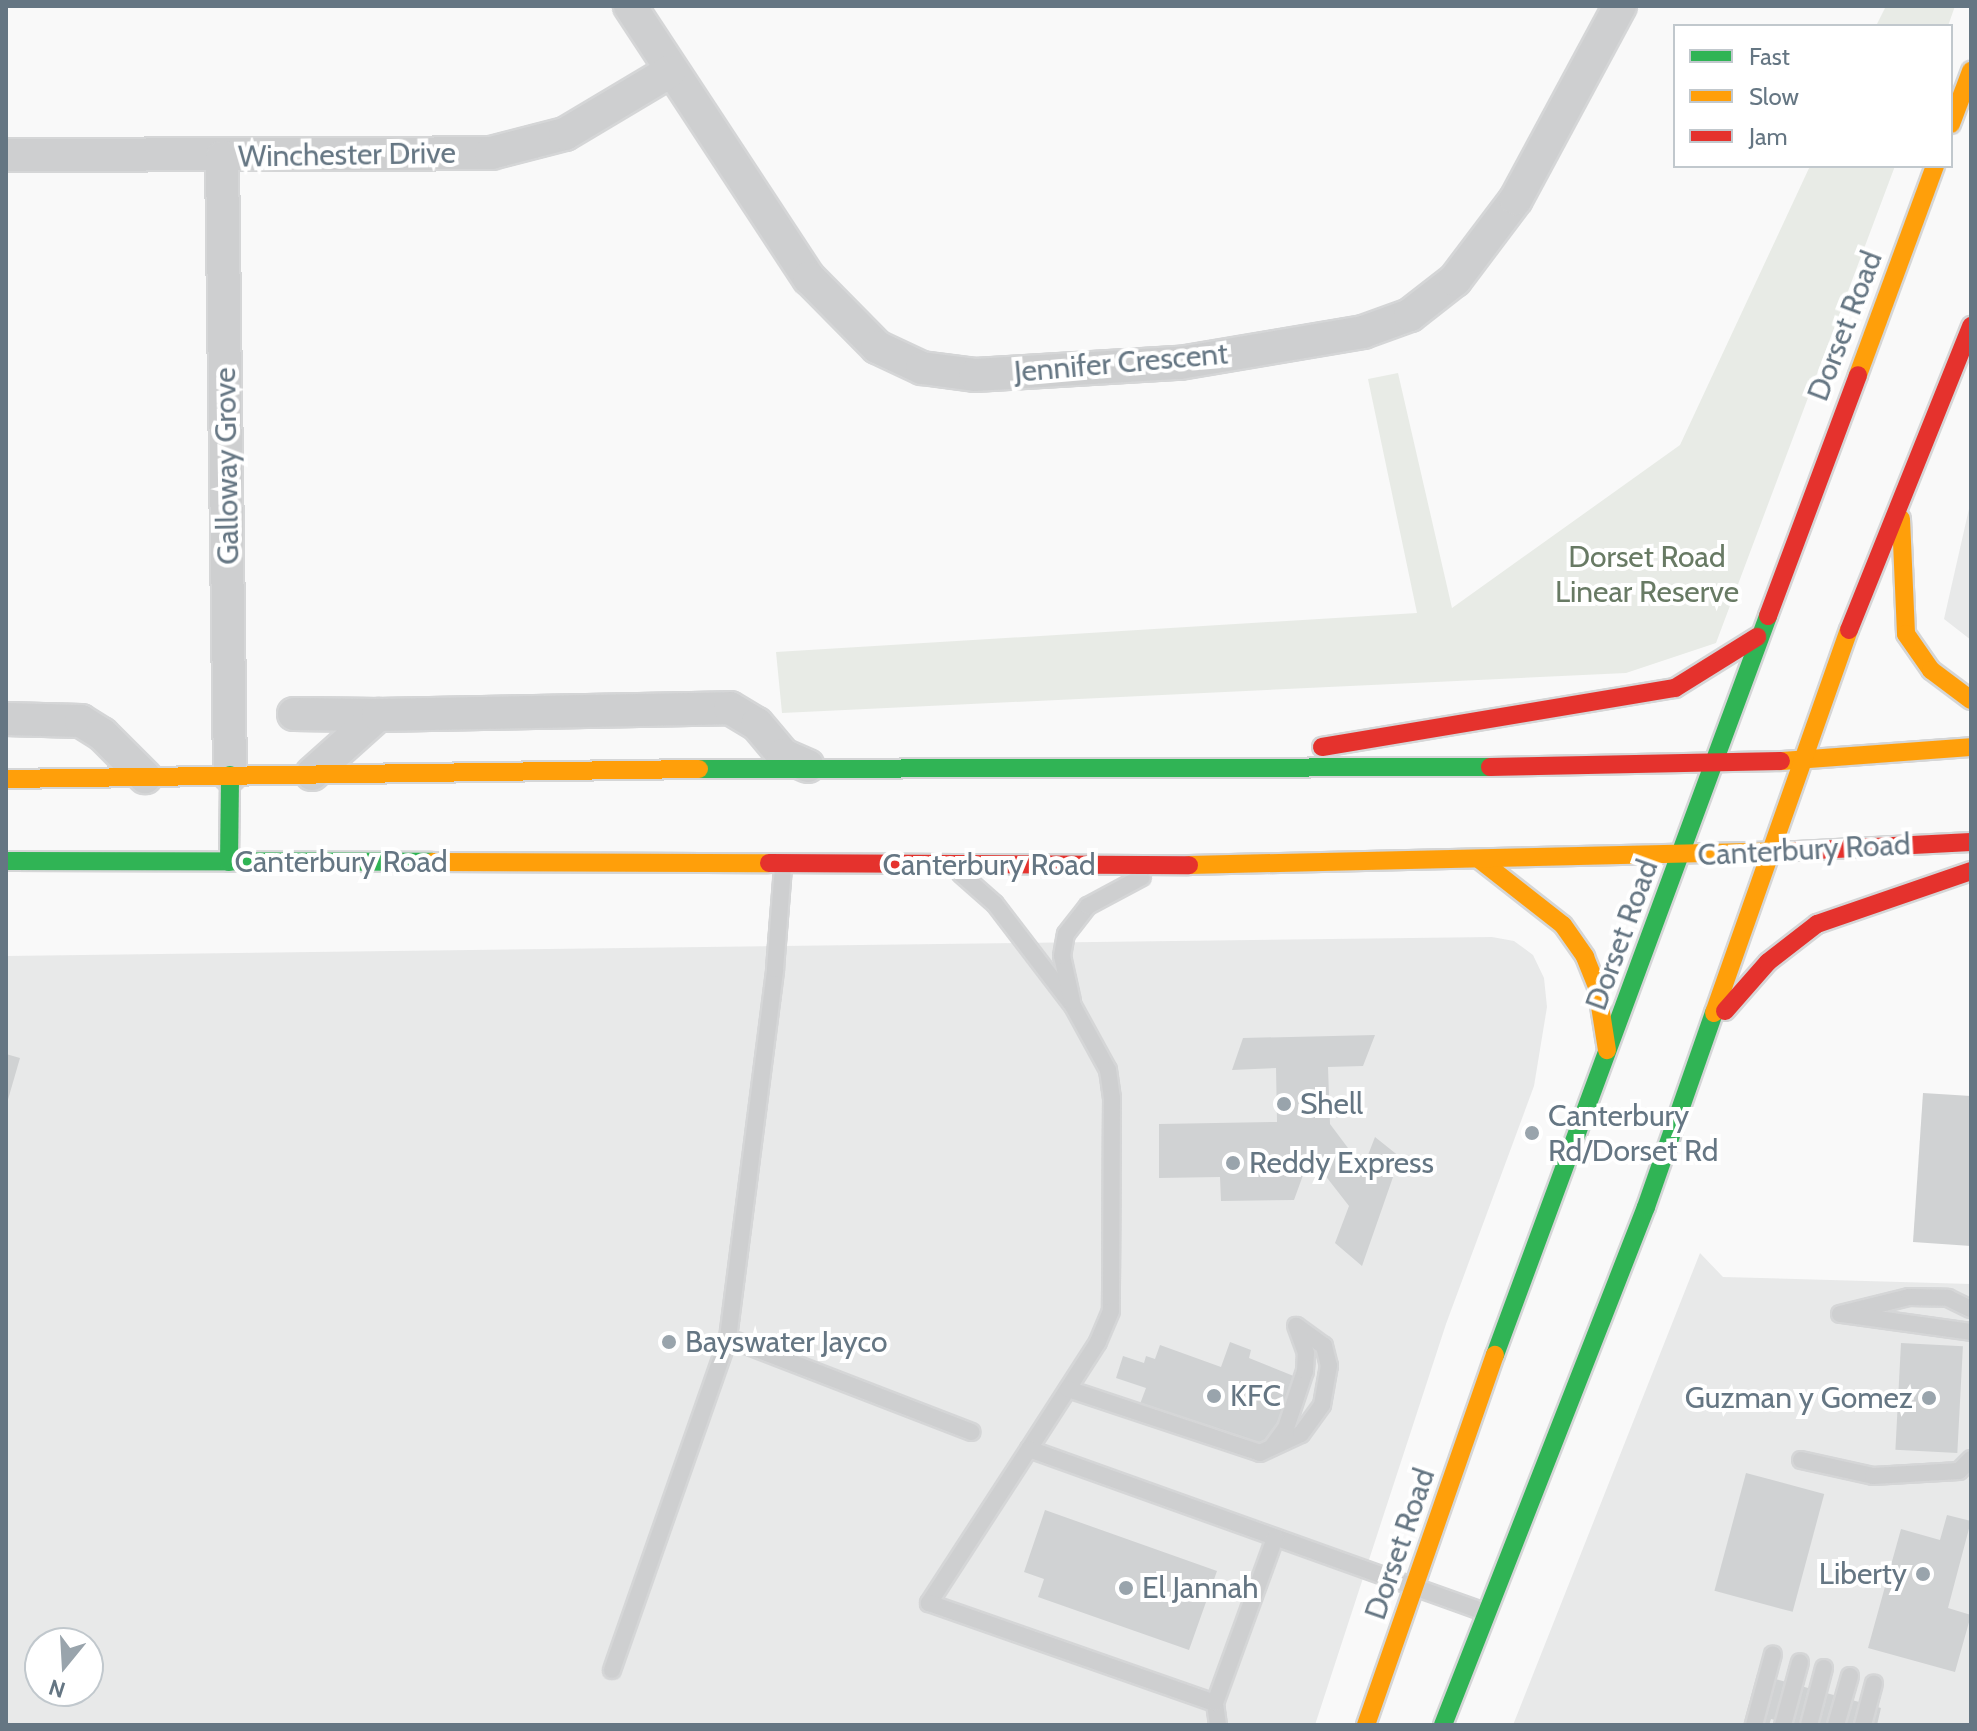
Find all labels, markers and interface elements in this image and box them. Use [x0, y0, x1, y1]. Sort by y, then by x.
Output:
legend [1673, 24, 1953, 168]
text: Fast [1749, 42, 1790, 71]
text: Slow [1749, 82, 1799, 111]
text: Jam [1749, 122, 1787, 151]
street label: Winchester Drive [238, 135, 456, 175]
street label: Dorset Road [1800, 246, 1890, 406]
street label: Jennifer Crescent [1013, 336, 1229, 390]
street label: Galloway Grove [207, 367, 247, 565]
park label: Dorset Road Linear Reserve [1555, 539, 1739, 610]
street label: Canterbury Road [1697, 826, 1911, 874]
street label: Canterbury Road [234, 844, 448, 880]
street label: Canterbury Road [882, 847, 1096, 883]
street label: Dorset Road [1578, 855, 1666, 1015]
place label: Shell [1300, 1086, 1363, 1122]
marker: Shell [1275, 1095, 1293, 1113]
place label: Canterbury Rd/Dorset Rd [1548, 1098, 1718, 1168]
marker: Canterbury Rd/Dorset Rd [1523, 1124, 1541, 1142]
place label: Reddy Express [1249, 1145, 1434, 1181]
marker: Reddy Express [1224, 1154, 1242, 1172]
place label: Bayswater Jayco [685, 1324, 887, 1360]
marker: Bayswater Jayco [660, 1333, 678, 1351]
place label: KFC [1230, 1378, 1281, 1414]
place label: Guzman y Gomez [1685, 1380, 1913, 1416]
marker: KFC [1205, 1387, 1223, 1405]
marker: Guzman y Gomez [1920, 1389, 1938, 1407]
street label: Dorset Road [1357, 1464, 1443, 1624]
place label: Liberty [1819, 1556, 1907, 1592]
marker: Liberty [1914, 1565, 1932, 1583]
place label: El Jannah [1142, 1570, 1258, 1606]
marker: El Jannah [1117, 1579, 1135, 1597]
north arrow [24, 1627, 104, 1707]
text: N [45, 1673, 69, 1704]

